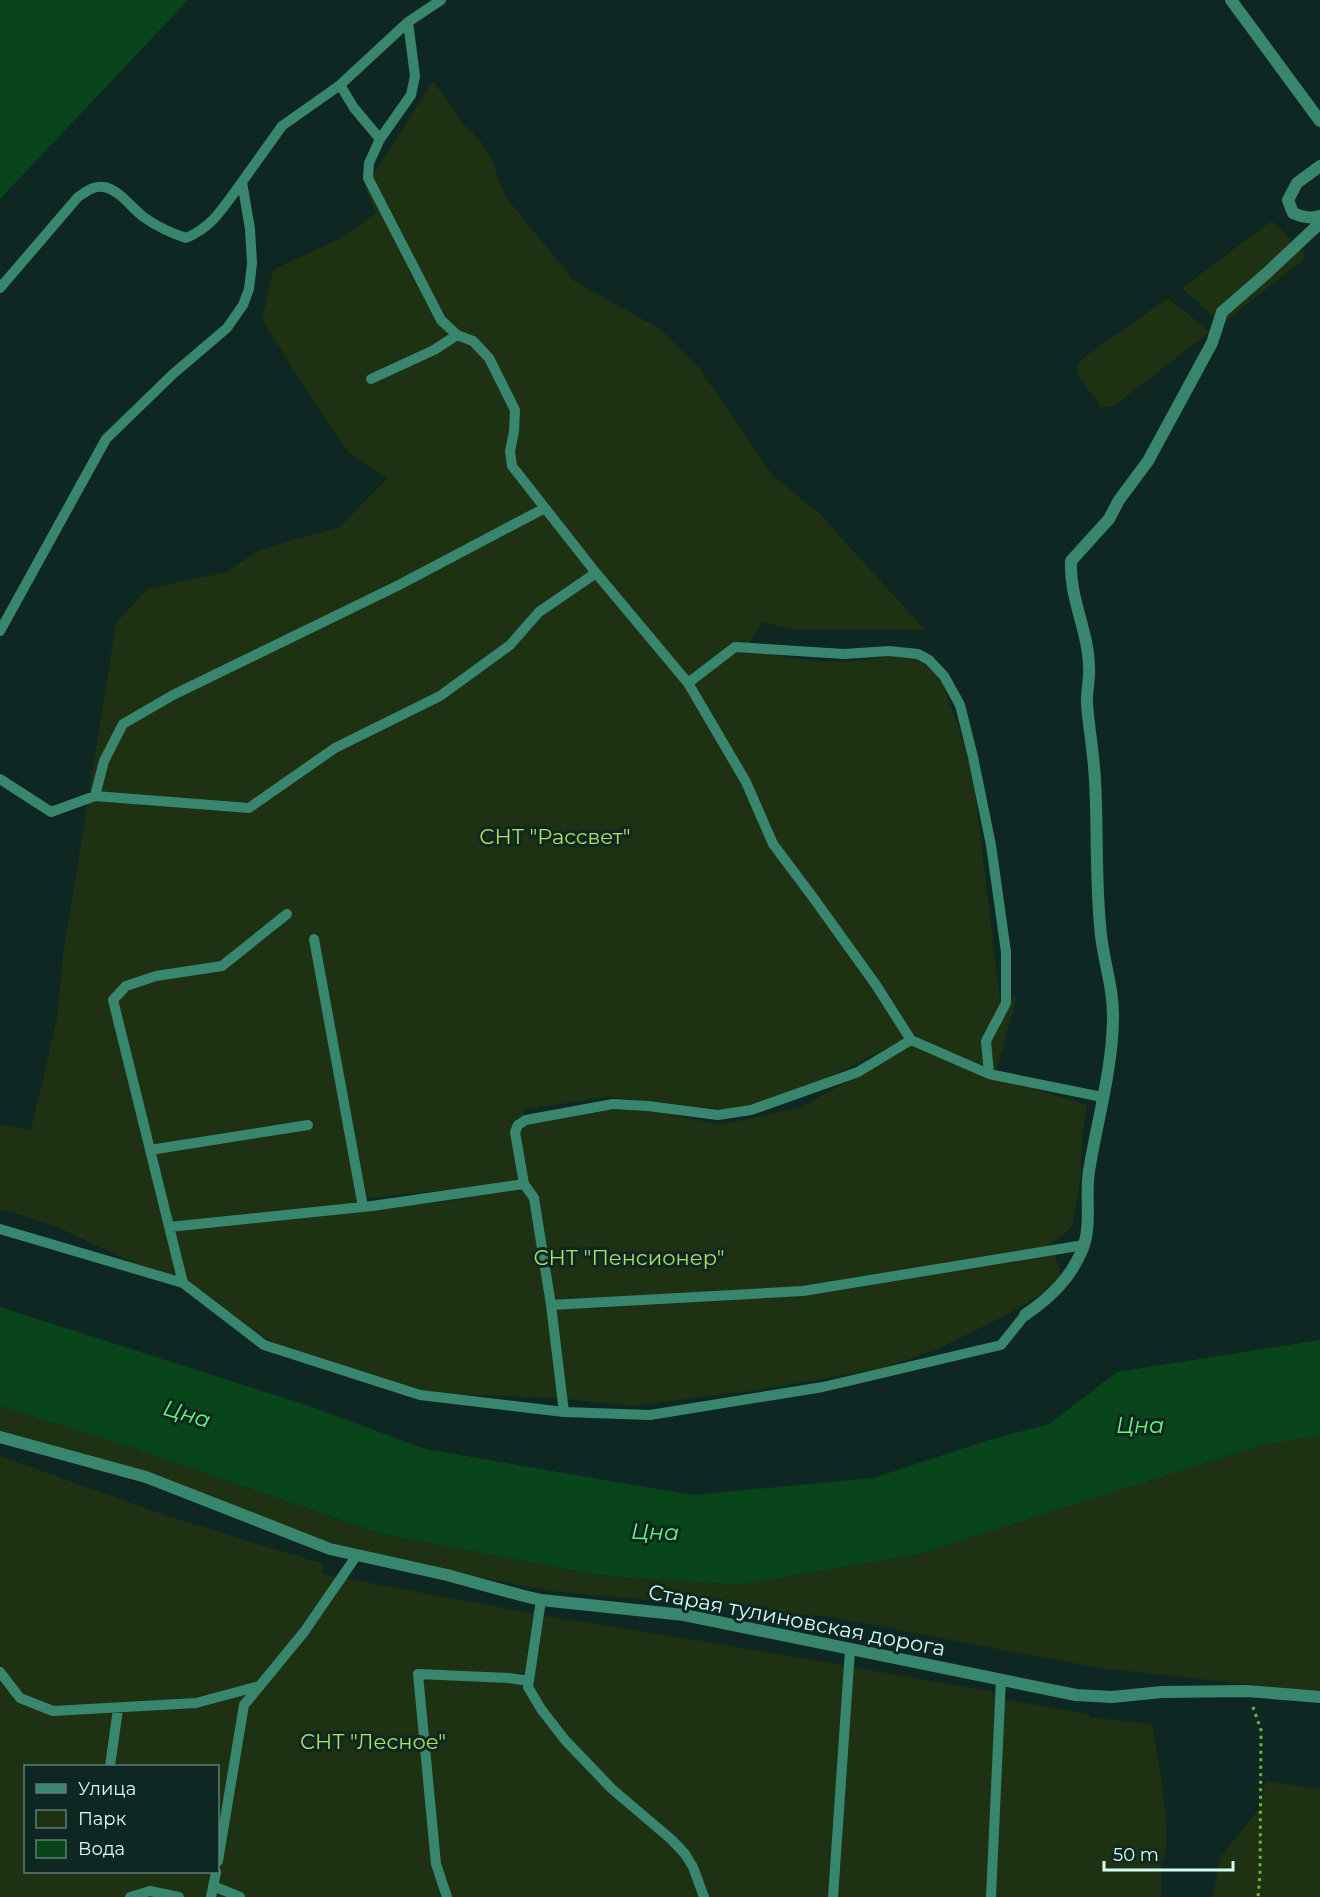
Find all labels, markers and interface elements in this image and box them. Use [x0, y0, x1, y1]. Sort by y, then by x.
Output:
park label: СНТ "Рассвет" [479, 824, 631, 849]
park label: СНТ "Пенсионер" [533, 1245, 725, 1270]
water label: Цна [160, 1394, 214, 1434]
water label: Цна [1116, 1412, 1164, 1439]
water label: Цна [630, 1518, 680, 1546]
street label: Старая тулиновская дорога [646, 1579, 948, 1661]
park label: СНТ "Лесное" [300, 1729, 446, 1754]
legend [24, 1765, 219, 1873]
text: Улица [78, 1778, 136, 1800]
text: Парк [78, 1808, 127, 1830]
scale bar [1104, 1834, 1233, 1872]
text: Вода [78, 1838, 125, 1860]
text: 50 m [1113, 1844, 1159, 1866]

